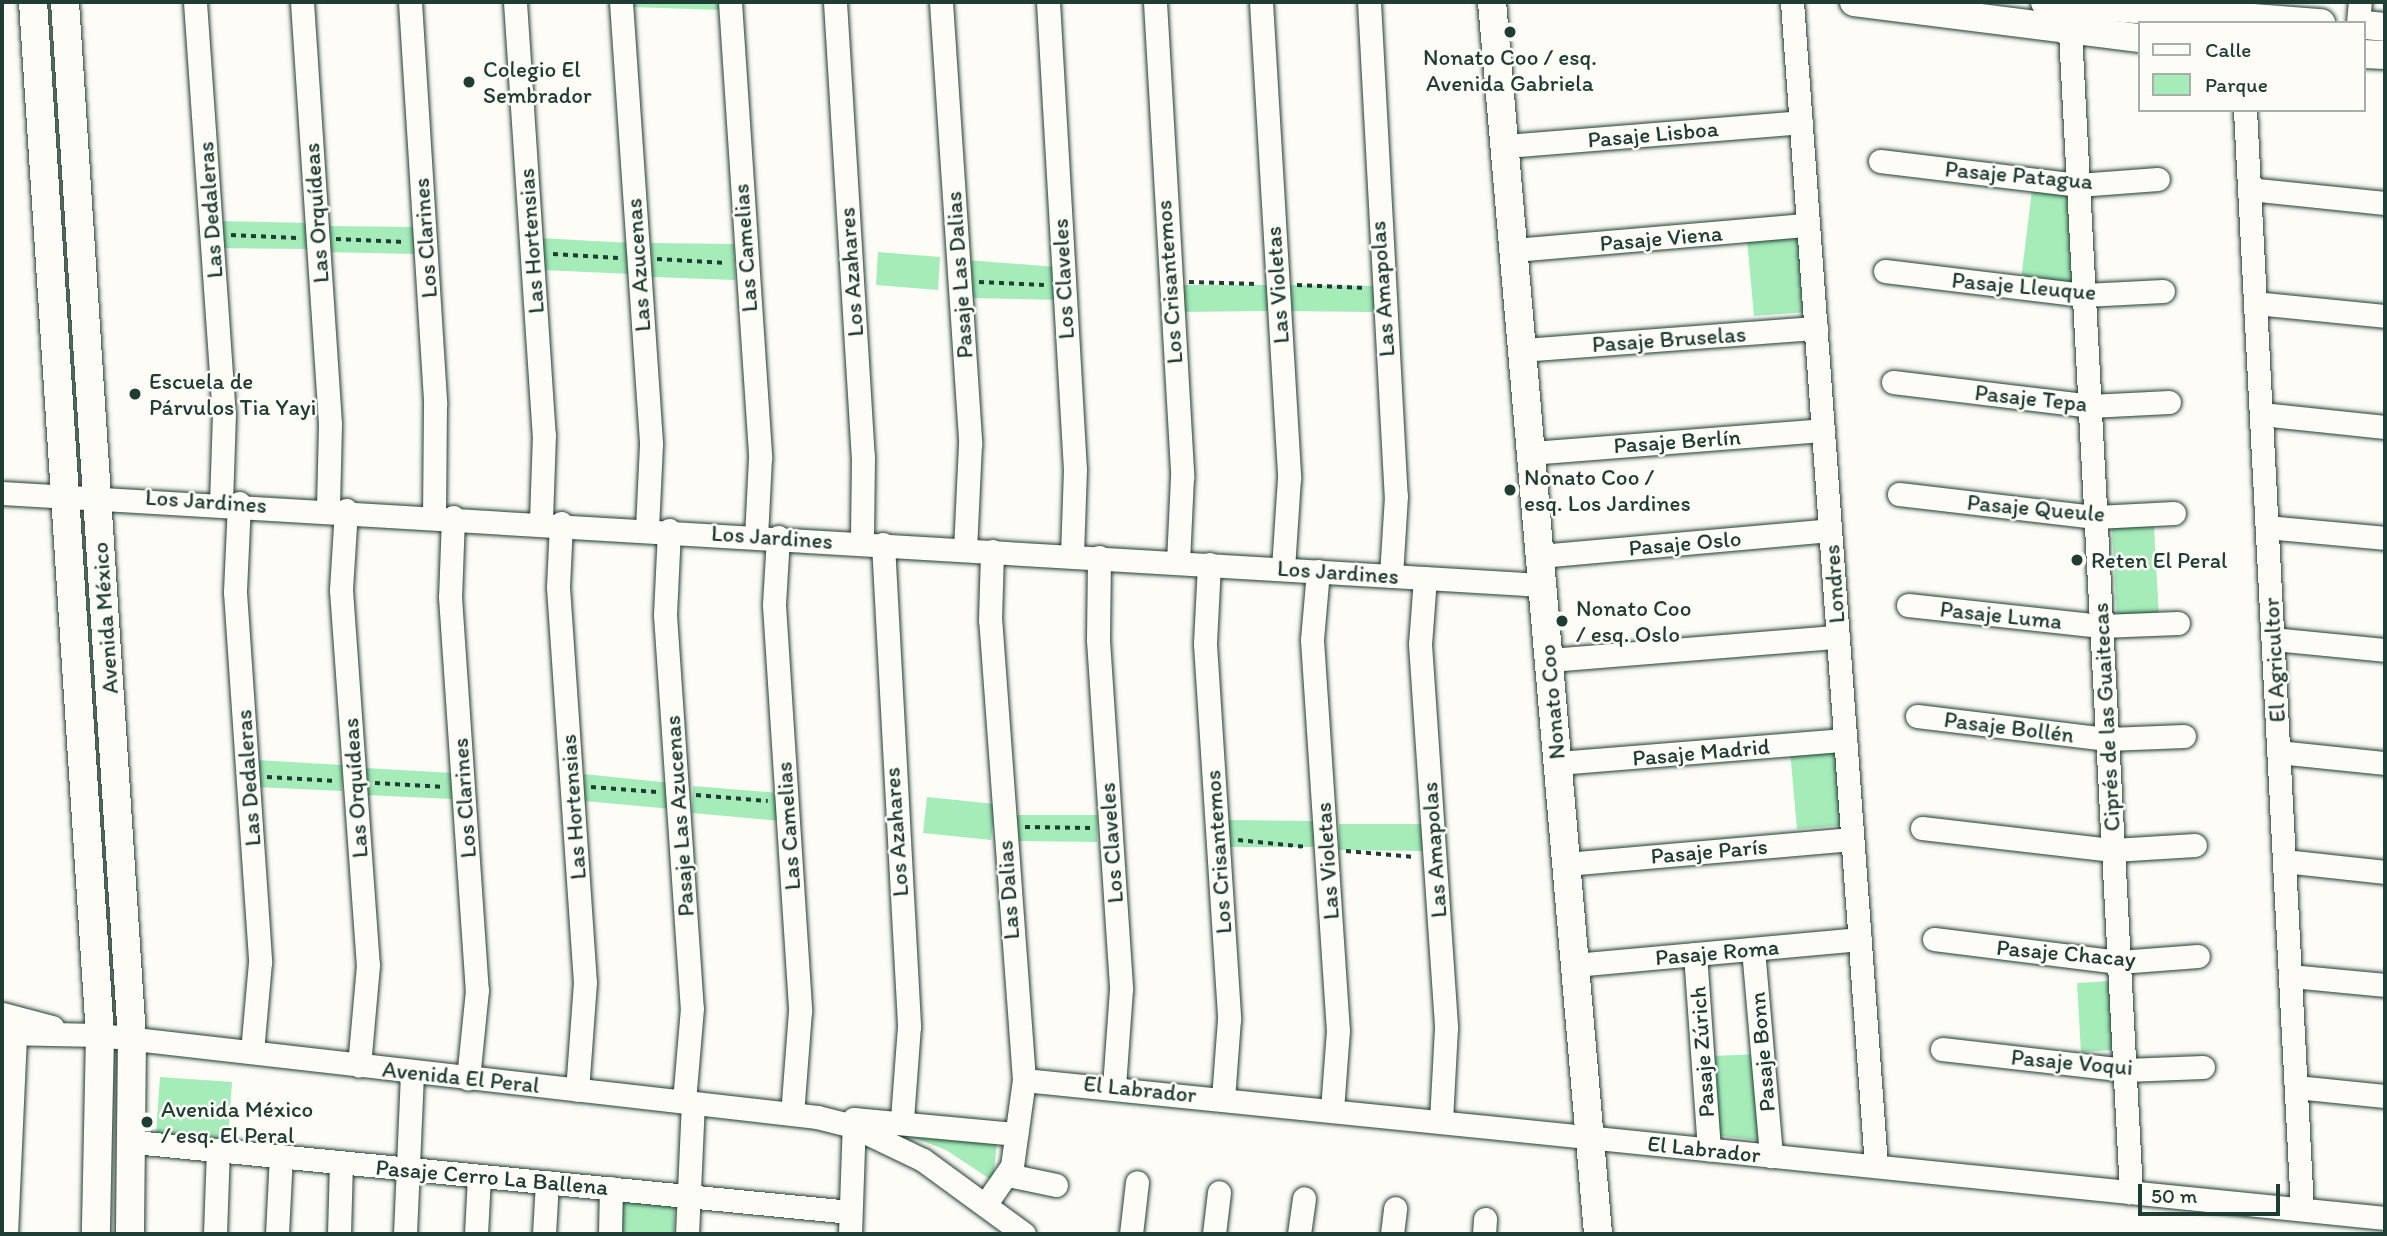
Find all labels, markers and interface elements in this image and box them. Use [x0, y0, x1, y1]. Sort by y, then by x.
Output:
legend [2138, 21, 2366, 112]
marker: Nonato Coo / esq. Avenida Gabriela [1502, 24, 1518, 40]
text: Calle [2205, 37, 2251, 62]
place label: Nonato Coo / esq. Avenida Gabriela [1423, 43, 1597, 97]
place label: Colegio El Sembrador [483, 55, 592, 109]
text: Parque [2205, 72, 2268, 97]
marker: Colegio El Sembrador [461, 74, 477, 90]
street label: Pasaje Lisboa [1586, 115, 1720, 153]
street label: Las Dedaleras [191, 140, 229, 280]
street label: Las Orquídeas [297, 142, 335, 284]
street label: Pasaje Patagua [1944, 155, 2094, 195]
street label: Las Hortensias [512, 167, 550, 315]
street label: Los Clarines [407, 177, 443, 299]
street label: Las Camelias [727, 182, 763, 314]
street label: Pasaje Las Dalias [939, 190, 979, 360]
street label: Las Azucenas [620, 197, 656, 333]
street label: Los Crisantemos [1150, 200, 1188, 364]
street label: Los Azahares [833, 206, 869, 338]
street label: Los Claveles [1046, 218, 1080, 340]
street label: Pasaje Viena [1598, 219, 1724, 257]
street label: Las Amapolas [1363, 220, 1401, 358]
street label: Las Violetas [1259, 225, 1295, 345]
street label: Pasaje Lleuque [1951, 266, 2097, 306]
street label: Pasaje Bruselas [1591, 320, 1747, 358]
place label: Escuela de Párvulos Tia Yayi [149, 367, 315, 421]
street label: Pasaje Tepa [1973, 378, 2089, 418]
marker: Escuela de Párvulos Tia Yayi [127, 386, 143, 402]
street label: Pasaje Berlín [1612, 423, 1742, 459]
place label: Nonato Coo / esq. Los Jardines [1524, 463, 1691, 517]
marker: Nonato Coo / esq. Los Jardines [1502, 482, 1518, 498]
street label: Los Jardines [144, 483, 268, 519]
street label: Pasaje Queule [1966, 488, 2106, 528]
street label: Los Jardines [710, 519, 834, 555]
street label: Pasaje Oslo [1627, 524, 1743, 562]
street label: Avenida México [86, 541, 124, 695]
street label: Londres [1817, 544, 1851, 624]
place label: Reten El Peral [2091, 546, 2227, 574]
marker: Reten El Peral [2069, 552, 2085, 568]
street label: Los Jardines [1276, 554, 1400, 590]
place label: Nonato Coo / esq. Oslo [1576, 594, 1691, 648]
street label: Pasaje Luma [1939, 595, 2063, 635]
street label: El Agricultor [2257, 597, 2291, 723]
street label: Ciprés de las Guaitecas [2086, 602, 2126, 832]
marker: Nonato Coo / esq. Oslo [1554, 613, 1570, 629]
street label: Nonato Coo [1533, 643, 1571, 761]
street label: Pasaje Bollén [1942, 705, 2076, 749]
street label: Las Dedaleras [229, 708, 267, 848]
street label: Pasaje Las Azucenas [658, 714, 700, 918]
street label: Las Orquídeas [336, 717, 374, 859]
street label: Pasaje Madrid [1631, 732, 1771, 772]
street label: Las Hortensias [554, 733, 592, 881]
street label: Los Clarines [446, 737, 482, 859]
street label: Las Camelias [770, 760, 806, 892]
street label: Los Azahares [878, 766, 914, 898]
street label: Los Crisantemos [1199, 770, 1237, 934]
street label: Los Claveles [1093, 781, 1129, 905]
street label: Las Amapolas [1415, 781, 1453, 919]
street label: Las Violetas [1309, 801, 1345, 921]
street label: Pasaje París [1649, 832, 1769, 870]
street label: Las Dalias [991, 839, 1025, 941]
street label: Pasaje Roma [1654, 933, 1780, 971]
street label: Pasaje Chacay [1995, 933, 2137, 973]
street label: Pasaje Zúrich [1684, 985, 1720, 1119]
street label: Pasaje Bonn [1743, 991, 1781, 1113]
street label: Pasaje Voqui [2010, 1043, 2134, 1081]
street label: Avenida El Peral [381, 1055, 541, 1099]
street label: El Labrador [1082, 1069, 1198, 1109]
place label: Avenida México / esq. El Peral [161, 1095, 313, 1149]
marker: Avenida México / esq. El Peral [139, 1114, 155, 1130]
street label: El Labrador [1646, 1129, 1762, 1169]
street label: Pasaje Cerro La Ballena [375, 1153, 609, 1201]
scale bar [2142, 1170, 2284, 1214]
text: 50 m [2151, 1183, 2197, 1208]

